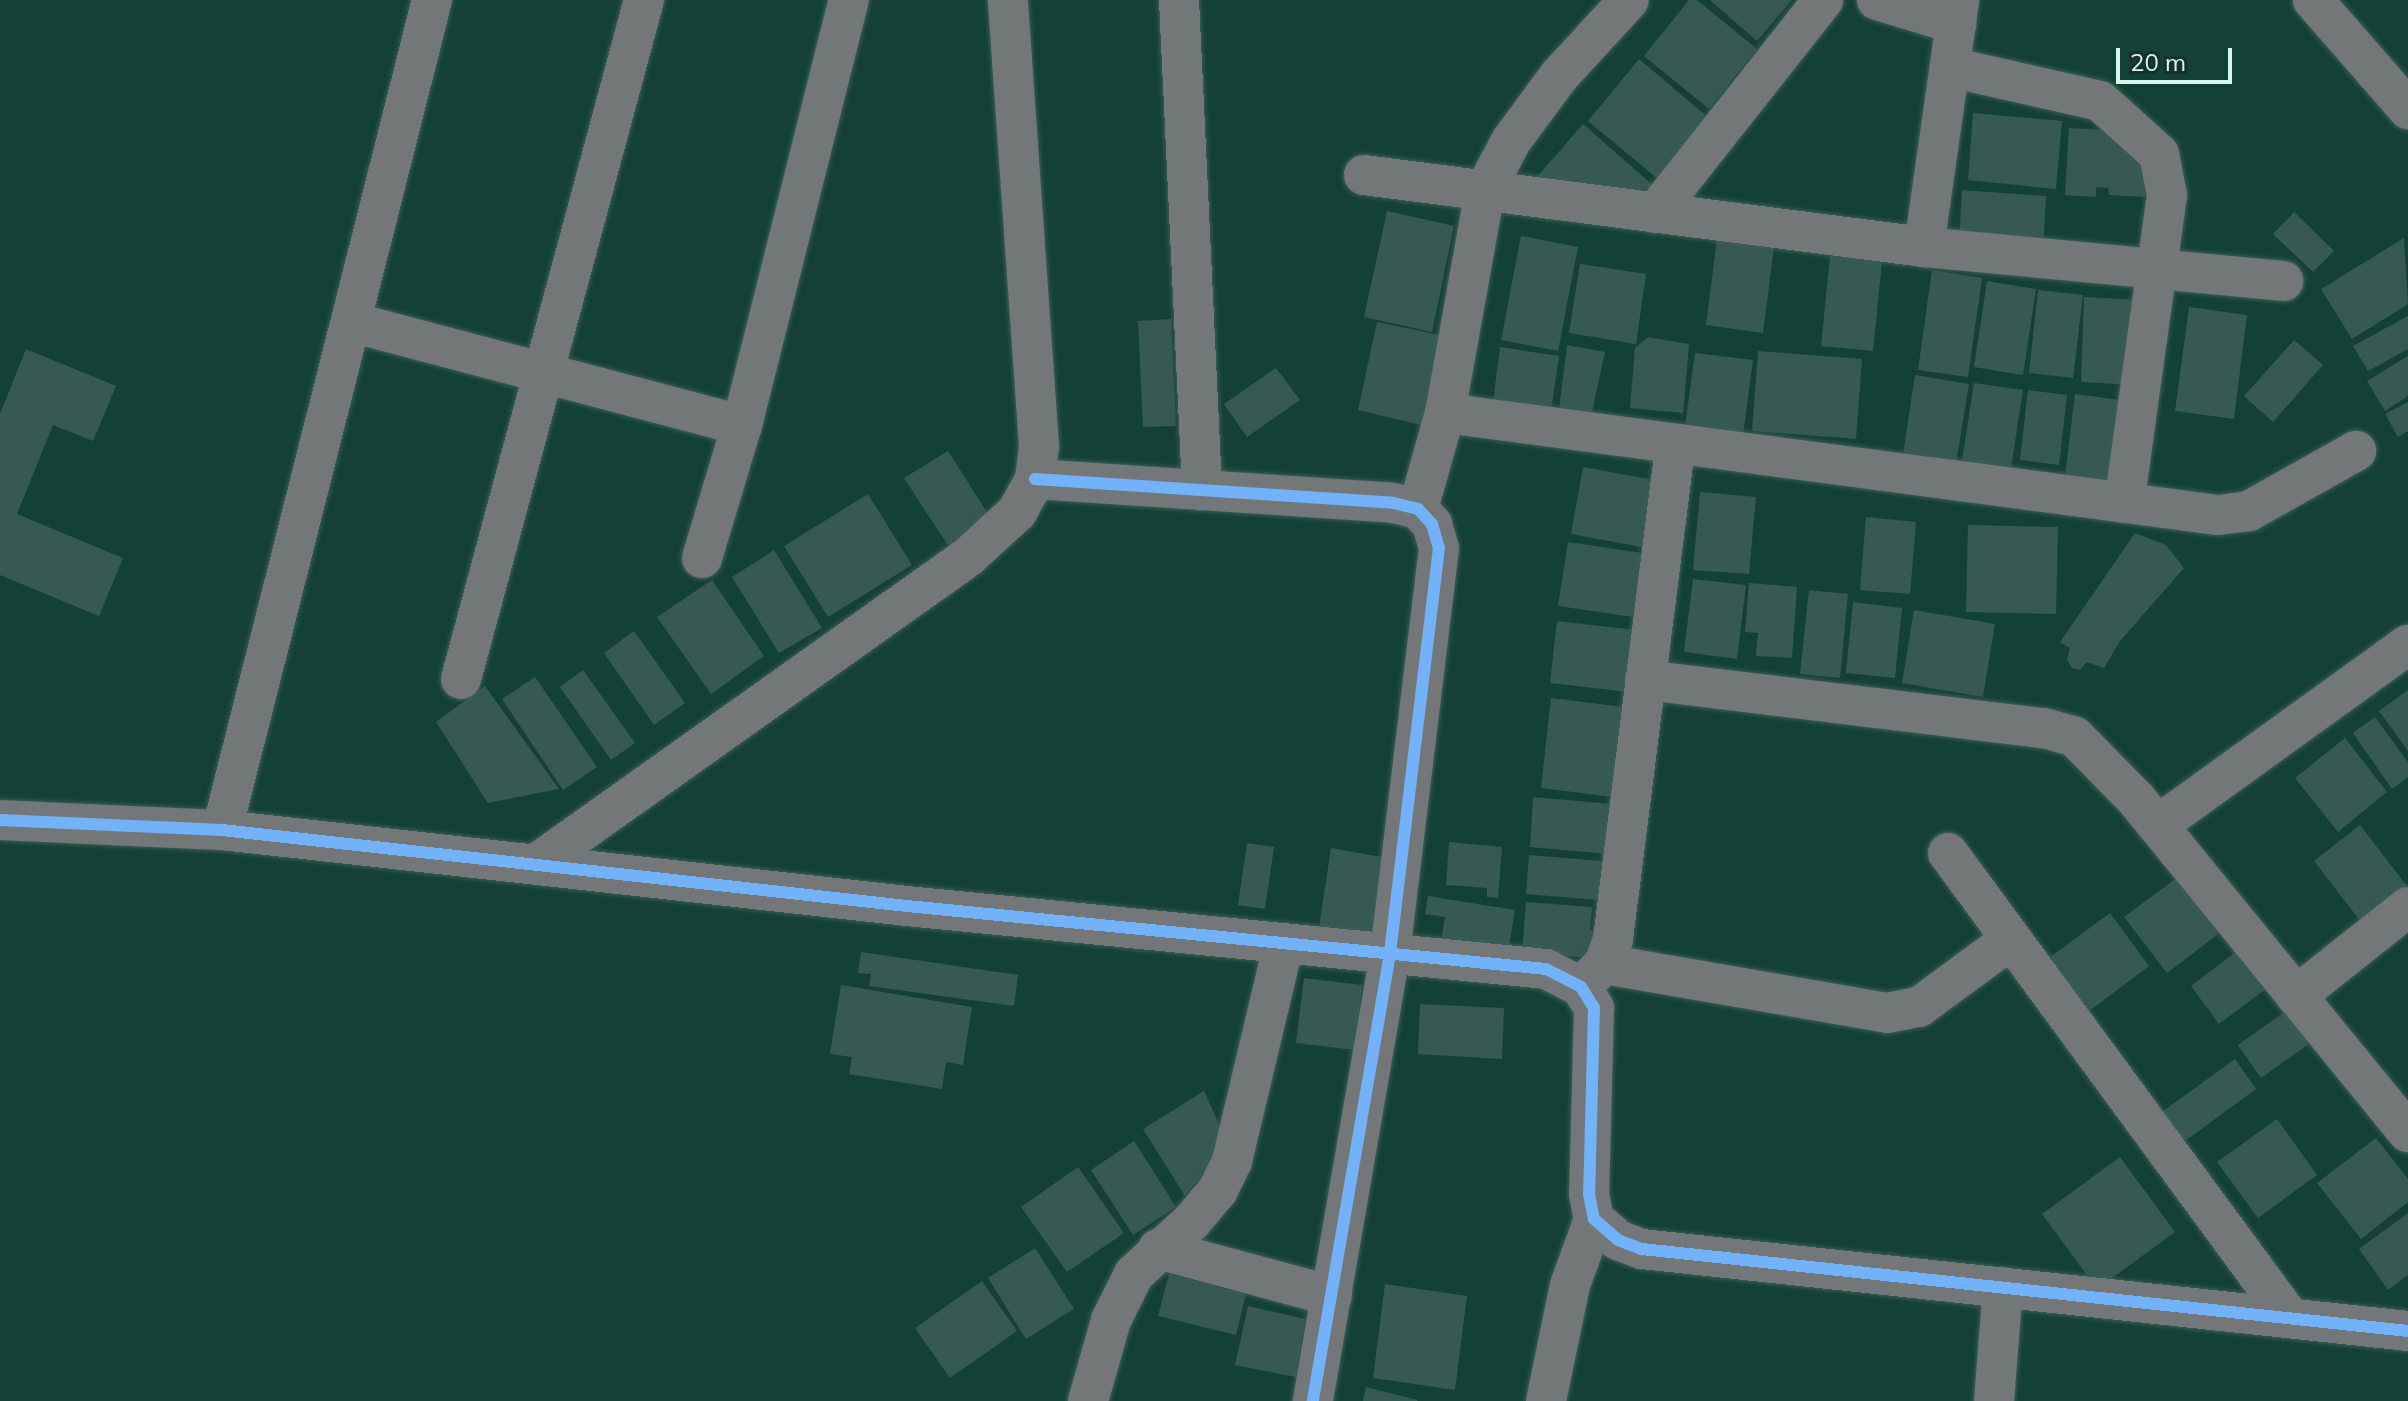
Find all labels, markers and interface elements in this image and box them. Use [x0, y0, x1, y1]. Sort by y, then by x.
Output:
scale bar [2120, 32, 2236, 82]
text: 20 m [2130, 47, 2186, 77]

